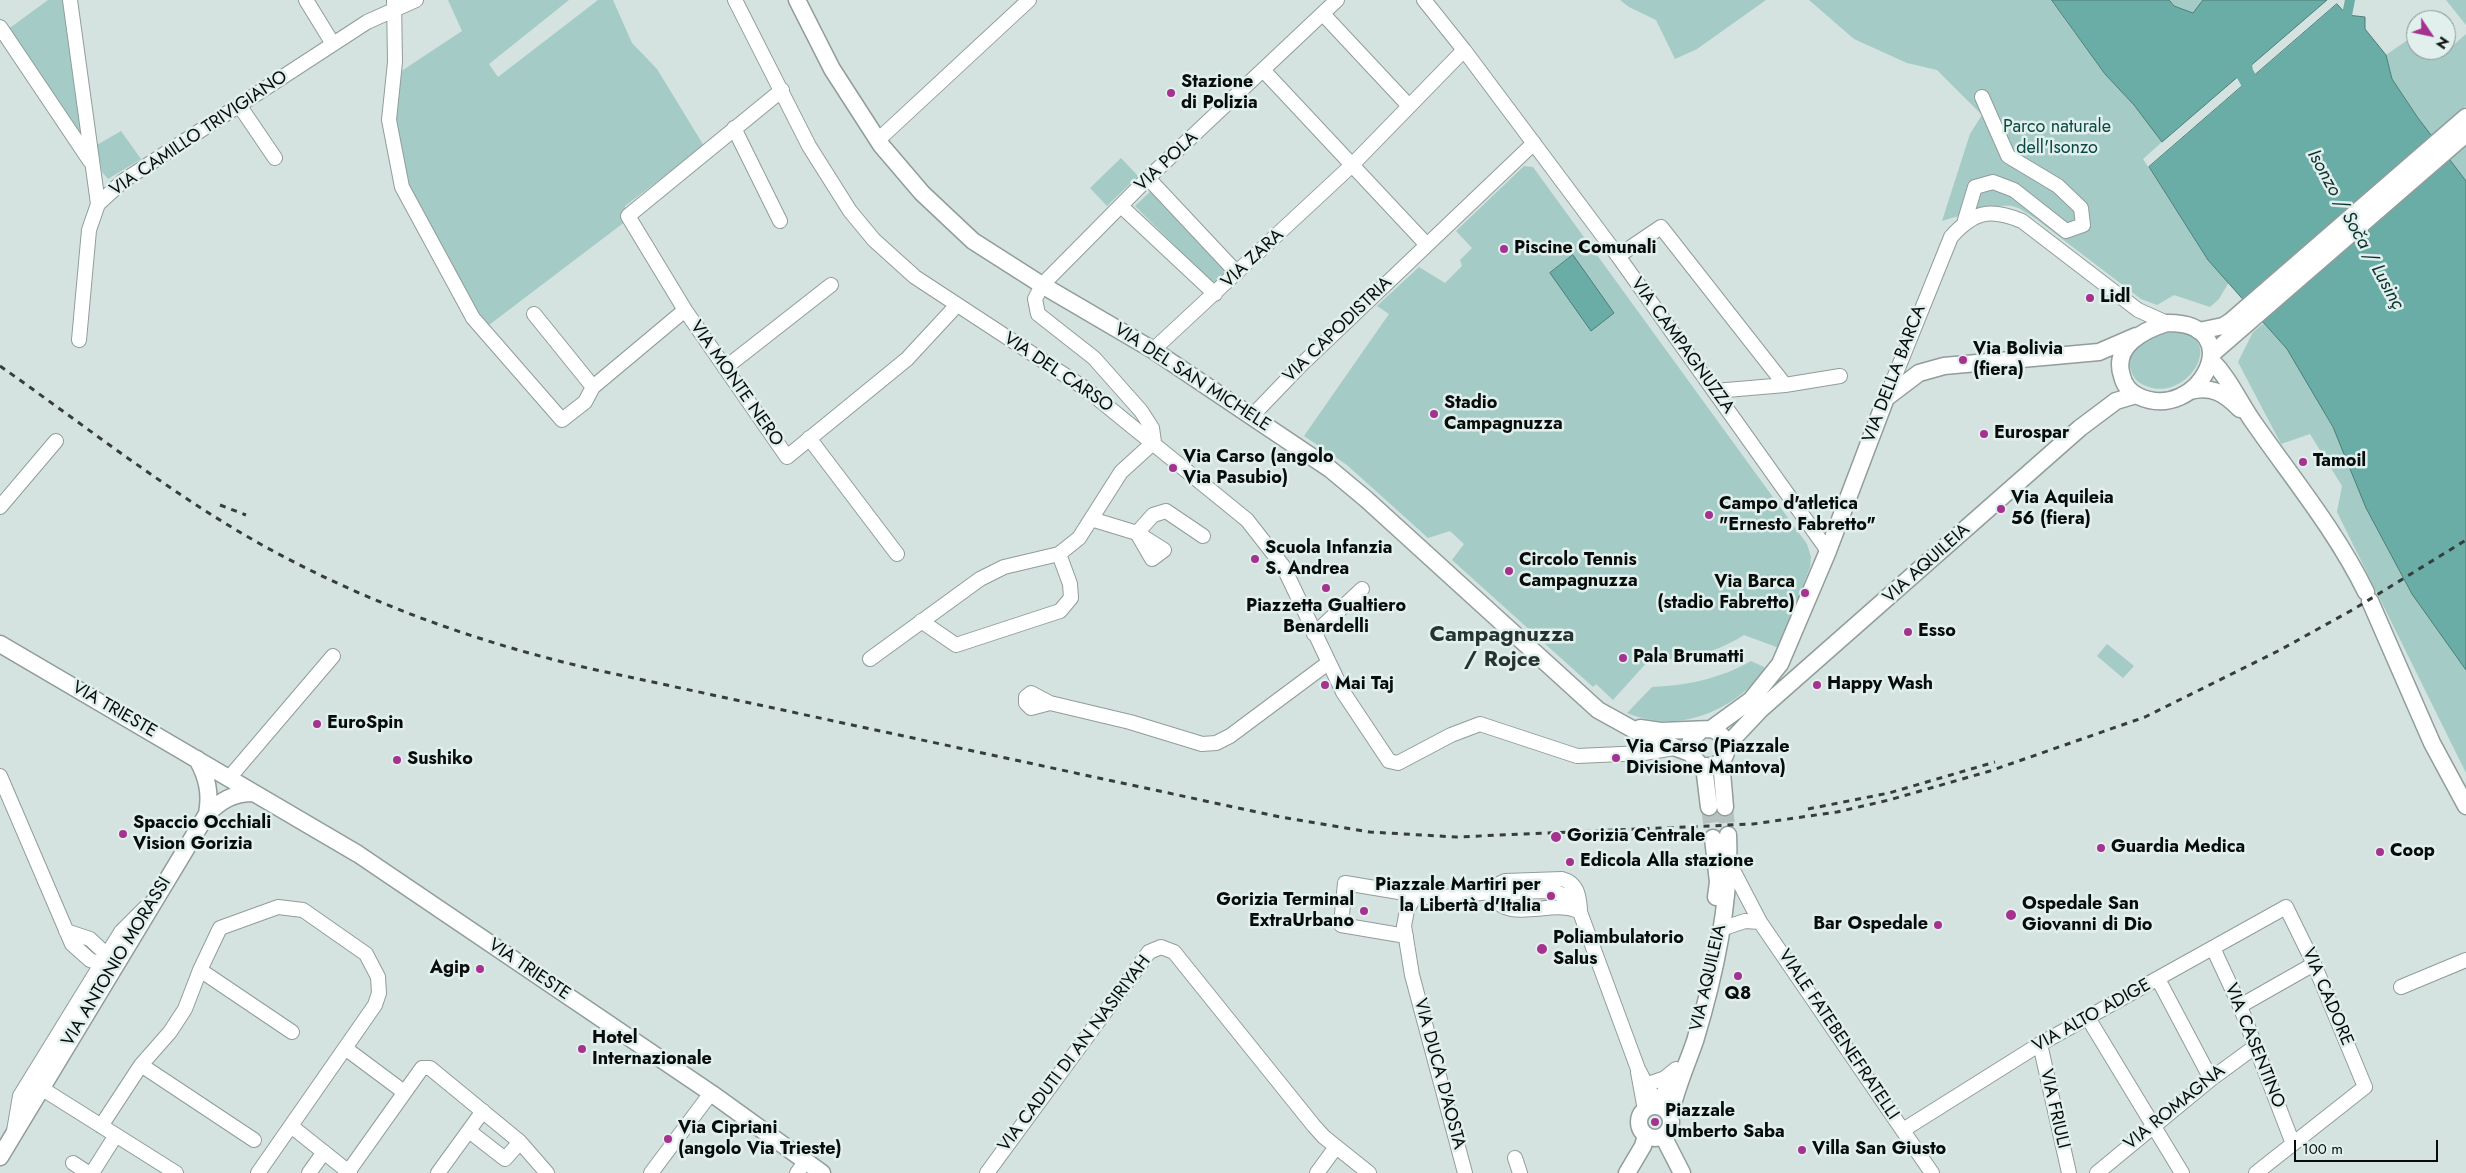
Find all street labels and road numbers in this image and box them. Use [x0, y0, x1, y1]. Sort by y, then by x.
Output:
street label: VIA CAMILLO TRIVIGIANO [106, 67, 292, 201]
street label: VIA POLA [1131, 127, 1203, 197]
street label: VIA ZARA [1217, 225, 1289, 293]
street label: VIA CAPODISTRIA [1279, 273, 1397, 387]
street label: VIA CAMPAGNUZZA [1625, 274, 1739, 418]
street label: VIA DELLA BARCA [1859, 302, 1931, 446]
street label: VIA MONTE NERO [685, 317, 787, 451]
street label: VIA DEL SAN MICHELE [1110, 319, 1274, 437]
street label: VIA DEL CARSO [999, 328, 1117, 418]
street label: VIA AQUILEIA [1879, 519, 1975, 609]
street label: VIA TRIESTE [68, 677, 160, 743]
street label: VIA ANTONIO MORASSI [58, 873, 176, 1051]
street label: VIA AQUILEIA [1686, 922, 1732, 1034]
street label: VIA TRIESTE [484, 935, 574, 1005]
street label: VIA CADORE [2297, 945, 2357, 1049]
street label: VIALE FATEBENEFRATELLI [1773, 946, 1903, 1124]
street label: VIA CADUTI DI AN NASIRIYAH [994, 952, 1156, 1156]
street label: VIA ALTO ADIGE [2029, 975, 2155, 1057]
street label: VIA CASENTINO [2219, 981, 2289, 1111]
street label: VIA DUCA D'AOSTA [1409, 996, 1469, 1152]
street label: VIA ROMAGNA [2120, 1061, 2230, 1155]
street label: VIA FRIULI [2034, 1067, 2074, 1151]

